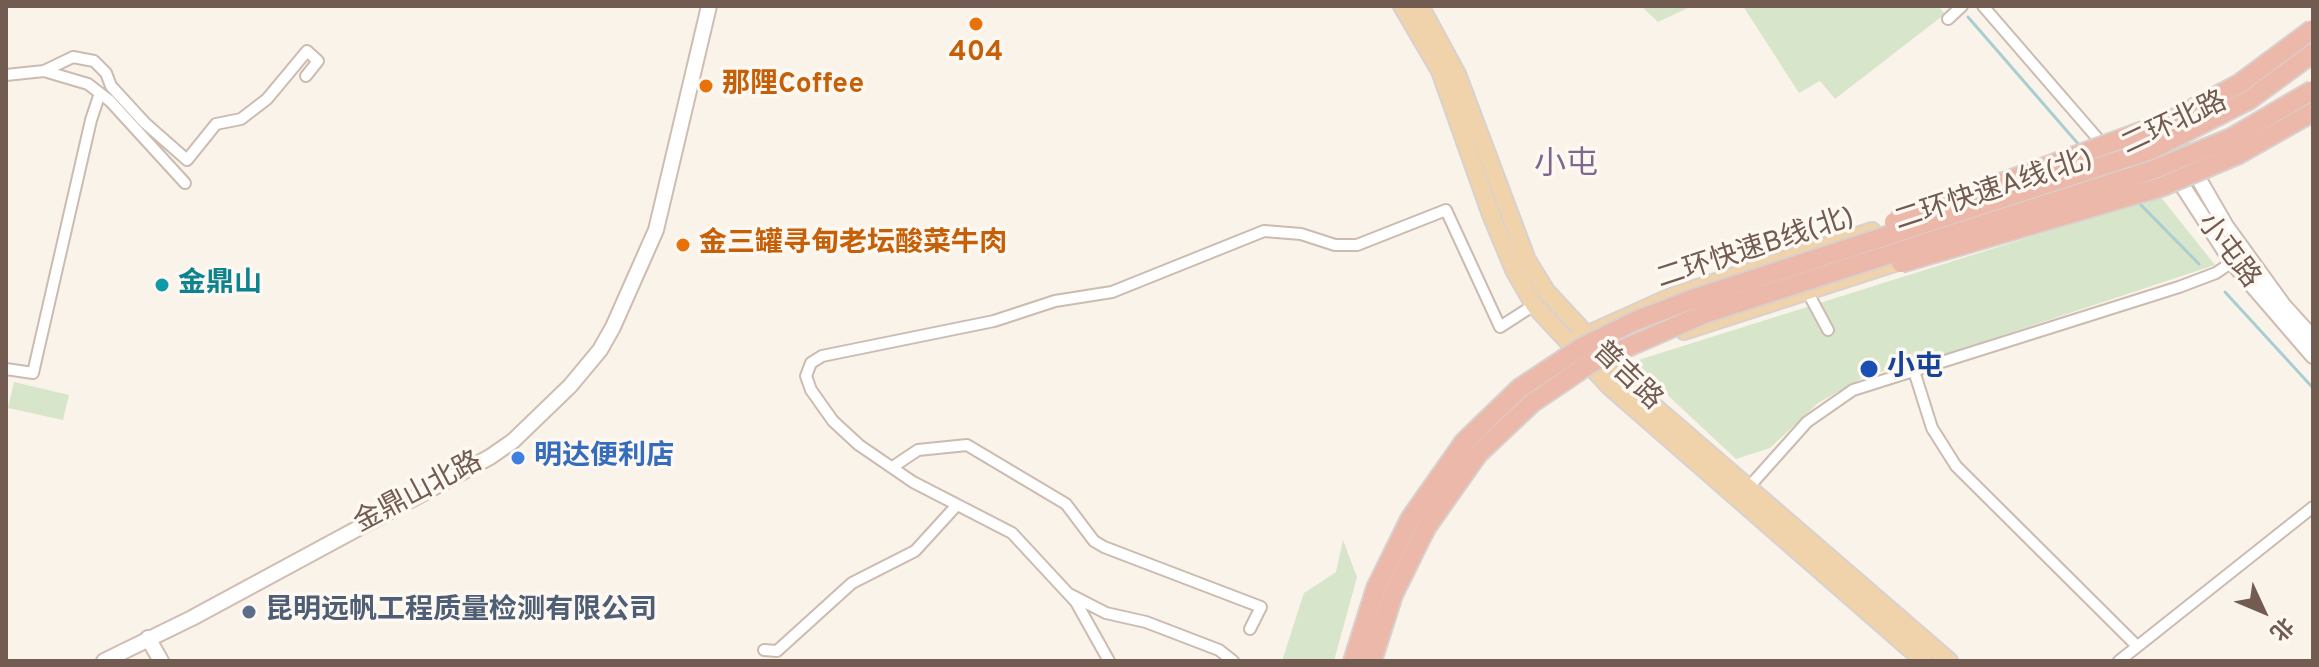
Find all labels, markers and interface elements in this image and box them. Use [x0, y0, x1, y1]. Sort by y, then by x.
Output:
marker: 404 [967, 15, 985, 33]
place label: 404 [949, 37, 1003, 71]
place label: 那䧉Coffee [722, 69, 864, 103]
marker: 那䧉Coffee [697, 77, 715, 95]
street label: 二环北路 [2117, 86, 2233, 164]
street label: 二环快速A线(北) [1891, 144, 2097, 240]
district label: 小屯 [1534, 148, 1598, 186]
street label: 二环快速B线(北) [1653, 202, 1859, 298]
street label: 小屯路 [2188, 208, 2266, 296]
place label: 金三罐寻甸老坛酸菜牛肉 [699, 228, 1007, 262]
marker: 金三罐寻甸老坛酸菜牛肉 [674, 236, 692, 254]
place label: 金鼎山 [178, 268, 262, 302]
marker: 金鼎山 [153, 276, 171, 294]
street label: 普吉路 [1584, 336, 1668, 418]
place label: 小屯 [1887, 352, 1943, 386]
marker: 小屯 [1858, 358, 1880, 380]
place label: 明达便利店 [534, 441, 674, 475]
street label: 金鼎山北路 [349, 446, 489, 542]
marker: 明达便利店 [509, 449, 527, 467]
north arrow [2223, 571, 2303, 651]
place label: 昆明远帆工程质量检测有限公司 [265, 595, 657, 629]
marker: 昆明远帆工程质量检测有限公司 [240, 603, 258, 621]
text: 北 [2263, 611, 2298, 645]

